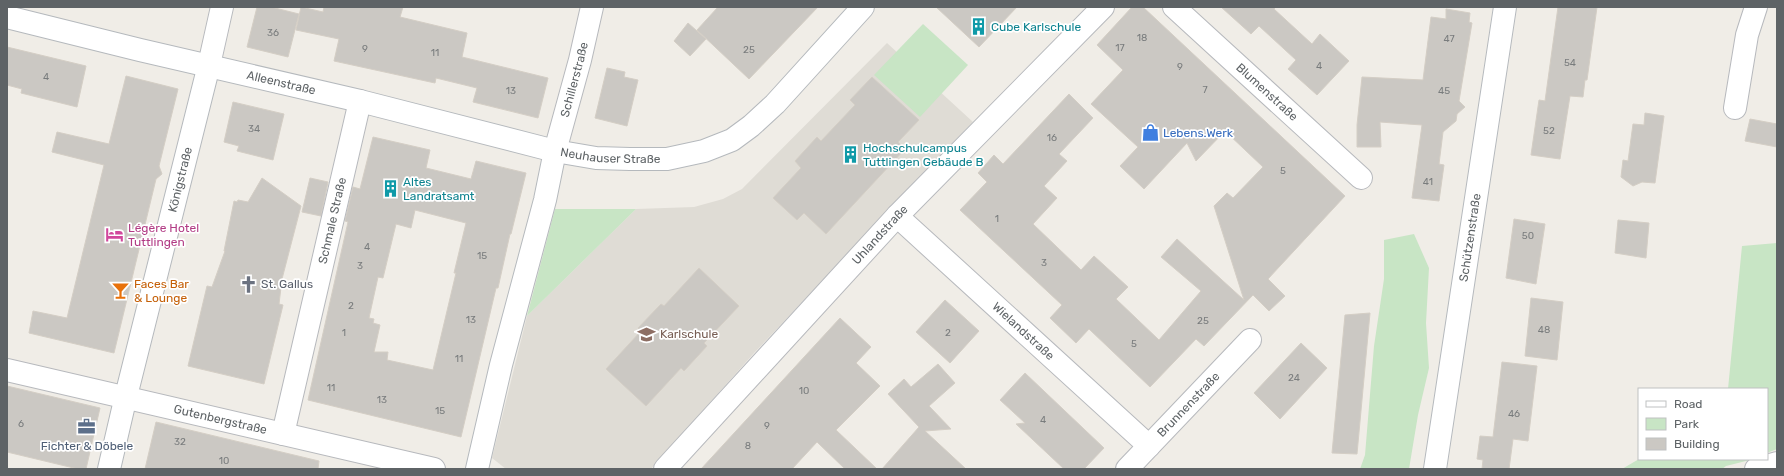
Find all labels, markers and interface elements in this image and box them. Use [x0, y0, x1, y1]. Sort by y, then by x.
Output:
building icon: Cube Karlschule [968, 17, 988, 37]
place label: Cube Karlschule [991, 20, 1081, 34]
house number: 36 [267, 27, 279, 39]
house number: 18 [1137, 32, 1147, 44]
house number: 47 [1443, 33, 1455, 45]
street label: Schillerstraße [558, 40, 591, 119]
house number: 17 [1115, 42, 1125, 54]
house number: 9 [362, 43, 368, 55]
house number: 25 [743, 44, 755, 56]
house number: 11 [431, 47, 439, 59]
house number: 54 [1564, 57, 1576, 69]
street label: Blumenstraße [1233, 60, 1301, 124]
house number: 4 [1316, 60, 1322, 72]
house number: 9 [1177, 61, 1183, 73]
street label: Alleenstraße [245, 68, 317, 98]
house number: 4 [43, 71, 49, 83]
house number: 7 [1202, 84, 1208, 96]
house number: 13 [506, 85, 516, 97]
house number: 45 [1438, 85, 1450, 97]
house number: 34 [248, 123, 260, 135]
shop icon: Lebens.Werk [1140, 123, 1160, 143]
house number: 52 [1543, 125, 1555, 137]
place label: Lebens.Werk [1163, 126, 1234, 140]
house number: 16 [1047, 132, 1057, 144]
place label: Hochschulcampus Tuttlingen Gebäude B [863, 141, 984, 169]
street label: Königstraße [165, 145, 195, 214]
street label: Neuhauser Straße [559, 145, 661, 166]
building icon: Hochschulcampus Tuttlingen Gebäude B [840, 145, 860, 165]
house number: 5 [1280, 165, 1286, 177]
place label: Altes Landratsamt [403, 175, 475, 203]
street label: Schmale Straße [316, 176, 349, 265]
house number: 41 [1423, 176, 1433, 188]
building icon: Altes Landratsamt [380, 179, 400, 199]
street label: Schützenstraße [1456, 192, 1484, 283]
street label: Uhlandstraße [849, 202, 911, 267]
house number: 1 [995, 213, 999, 225]
place label: Légère Hotel Tuttlingen [128, 221, 199, 249]
hotel icon: Légère Hotel Tuttlingen [105, 225, 125, 245]
house number: 50 [1522, 230, 1534, 242]
house number: 4 [364, 241, 370, 253]
house number: 15 [477, 250, 487, 262]
house number: 3 [1041, 257, 1047, 269]
house number: 3 [357, 260, 363, 272]
church icon: St. Gallus [238, 274, 258, 294]
place label: Faces Bar & Lounge [134, 277, 189, 305]
place label: St. Gallus [261, 277, 313, 291]
bar icon: Faces Bar & Lounge [111, 281, 131, 301]
street label: Wielandstraße [989, 299, 1057, 363]
house number: 2 [348, 300, 354, 312]
house number: 13 [466, 314, 476, 326]
house number: 25 [1197, 315, 1209, 327]
school or university icon: Karlschule [637, 324, 657, 344]
house number: 48 [1538, 324, 1550, 336]
house number: 1 [342, 327, 346, 339]
place label: Karlschule [660, 327, 718, 341]
house number: 2 [945, 327, 951, 339]
house number: 5 [1131, 338, 1137, 350]
house number: 11 [455, 353, 463, 365]
street label: Brunnenstraße [1154, 369, 1223, 440]
house number: 24 [1288, 372, 1300, 384]
house number: 11 [327, 382, 335, 394]
house number: 10 [799, 385, 809, 397]
legend [1638, 388, 1768, 460]
house number: 13 [377, 394, 387, 406]
text: Road [1674, 397, 1702, 411]
street label: Gutenbergstraße [172, 402, 269, 437]
house number: 15 [435, 405, 445, 417]
house number: 46 [1508, 408, 1520, 420]
house number: 4 [1040, 414, 1046, 426]
office icon: Fichter & Döbele [77, 417, 97, 437]
text: Park [1674, 417, 1700, 431]
house number: 6 [18, 418, 24, 430]
house number: 9 [764, 420, 770, 432]
house number: 32 [174, 436, 186, 448]
text: Building [1674, 437, 1720, 451]
place label: Fichter & Döbele [41, 439, 133, 453]
house number: 8 [745, 440, 751, 452]
house number: 10 [219, 455, 229, 467]

